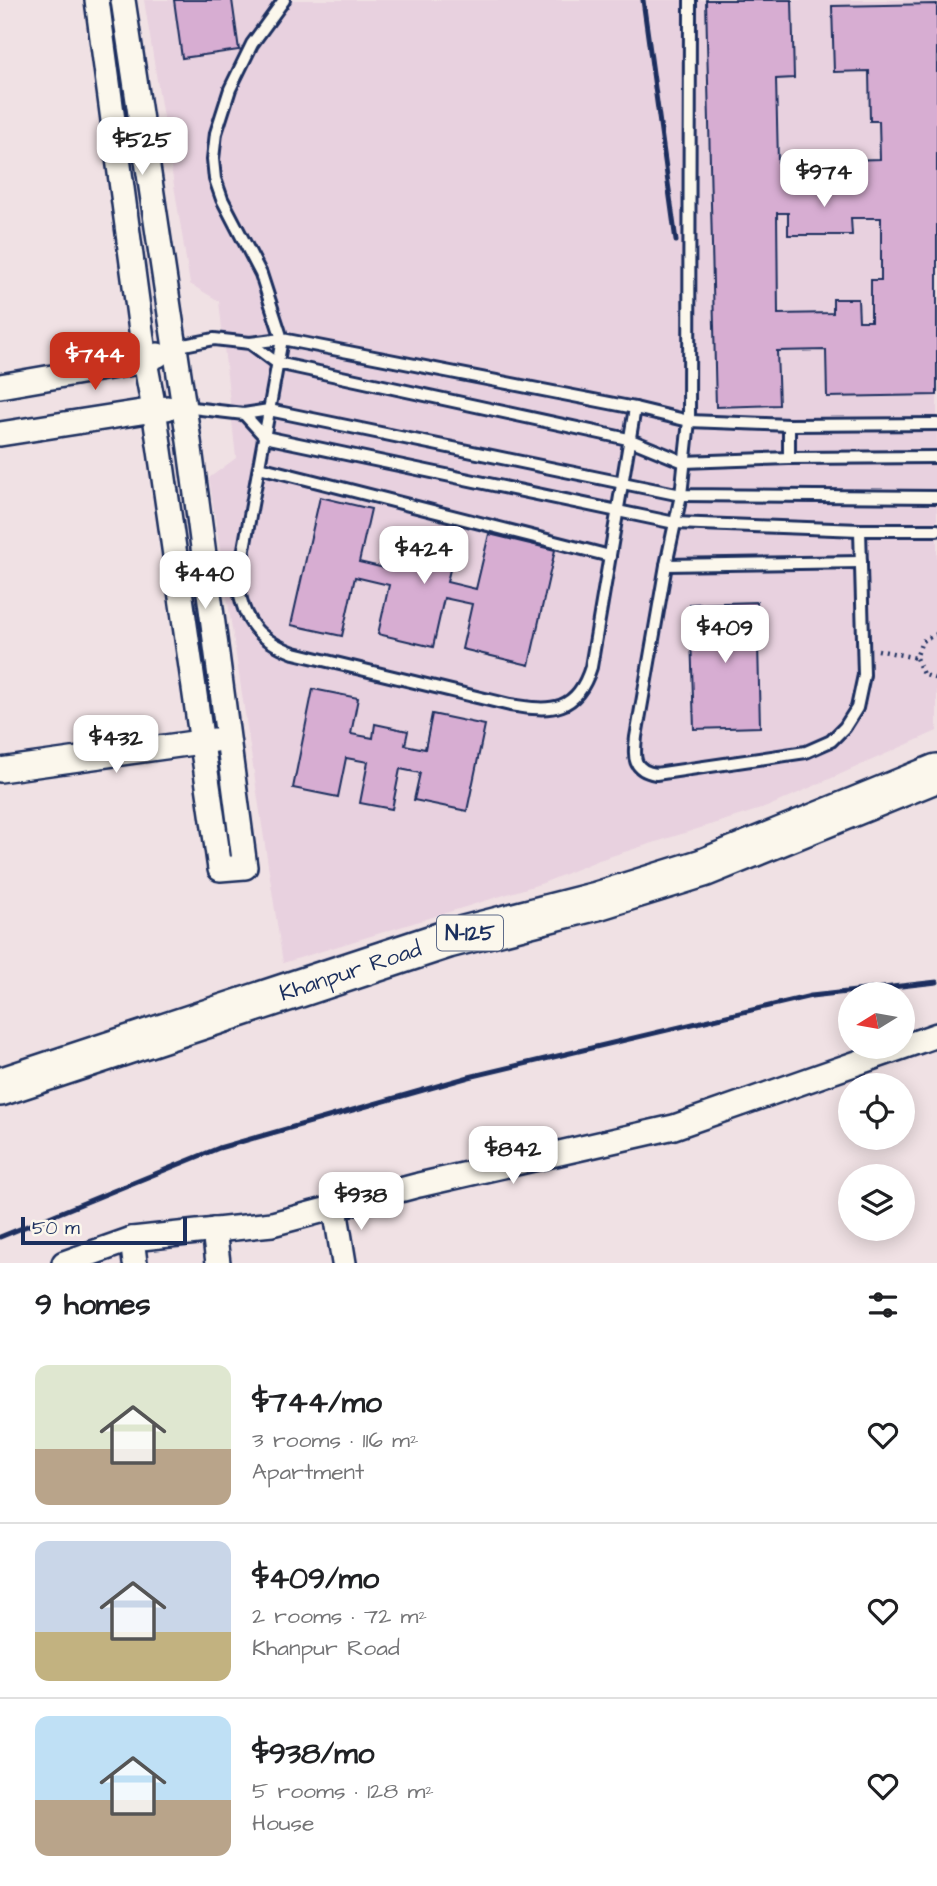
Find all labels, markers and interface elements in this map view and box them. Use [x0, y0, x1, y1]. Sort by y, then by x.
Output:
pin: $525 [101, 118, 183, 177]
text: $525 [113, 124, 171, 156]
pin: $974 [783, 150, 865, 209]
text: $974 [796, 156, 852, 188]
pin: $744 [54, 332, 136, 392]
text: $744 [66, 339, 124, 371]
pin: $424 [383, 526, 465, 586]
text: $424 [395, 533, 453, 565]
pin: $440 [164, 552, 246, 611]
text: $440 [176, 558, 234, 590]
pin: $409 [684, 606, 766, 665]
text: $409 [697, 612, 753, 644]
pin: $432 [75, 716, 157, 775]
text: $432 [89, 722, 143, 754]
road number: N-125 [437, 916, 503, 950]
street label: Khanpur Road [275, 933, 426, 1010]
north arrow [838, 982, 915, 1059]
map controls [838, 982, 915, 1241]
button: locate [838, 1073, 915, 1150]
pin: $842 [472, 1126, 554, 1186]
text: $842 [485, 1133, 541, 1165]
button: layers [838, 1164, 915, 1241]
pin: $938 [320, 1172, 402, 1232]
text: $938 [335, 1179, 387, 1211]
scale bar [21, 1214, 187, 1246]
text: 50 m [32, 1215, 80, 1242]
text: 9 homes [35, 1284, 150, 1326]
icon: filters [864, 1286, 902, 1324]
text: $744/mo [252, 1382, 382, 1424]
icon: home [91, 1393, 175, 1477]
icon: heart [864, 1416, 902, 1454]
text: 3 rooms · 116 m² [252, 1424, 419, 1456]
text: Apartment [252, 1456, 364, 1488]
text: $409/mo [252, 1558, 379, 1600]
icon: home [91, 1569, 175, 1653]
icon: heart [864, 1592, 902, 1630]
text: 2 rooms · 72 m² [252, 1600, 427, 1632]
text: Khanpur Road [252, 1632, 400, 1664]
text: $938/mo [252, 1733, 374, 1775]
icon: home [91, 1744, 175, 1828]
icon: heart [864, 1767, 902, 1805]
text: 5 rooms · 128 m² [252, 1775, 434, 1807]
text: House [252, 1807, 315, 1839]

